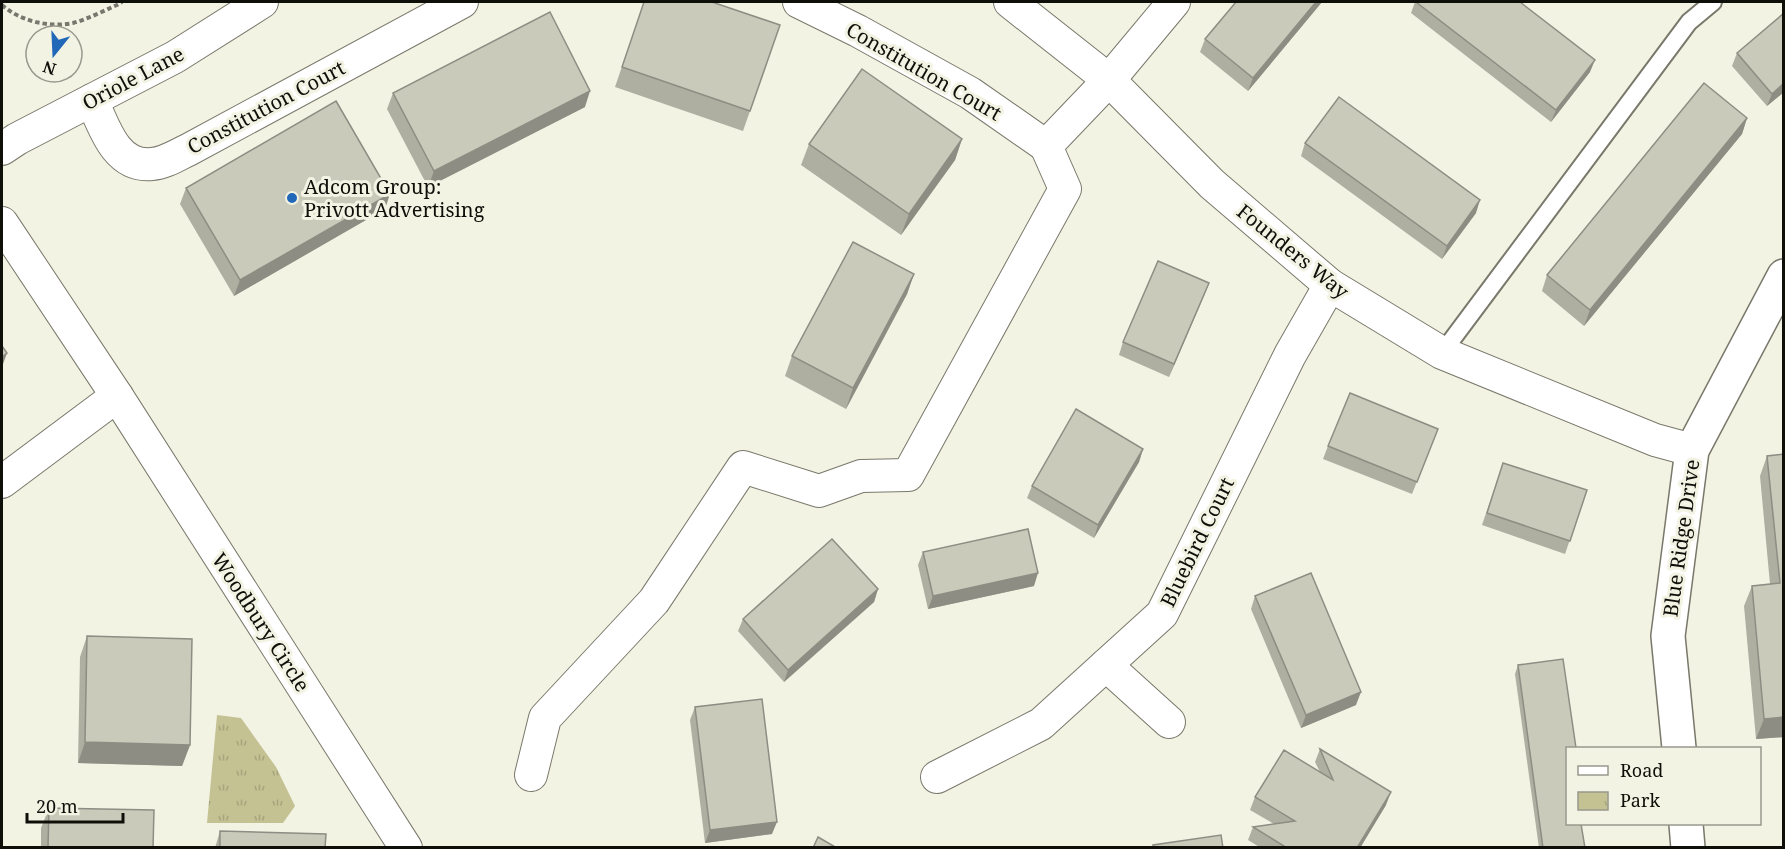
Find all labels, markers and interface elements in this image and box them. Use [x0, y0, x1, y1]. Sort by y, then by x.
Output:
street label: Constitution Court [841, 16, 1007, 126]
north arrow [24, 24, 84, 84]
street label: Oriole Lane [77, 40, 189, 116]
street label: Constitution Court [182, 54, 350, 160]
text: N [40, 56, 59, 81]
place label: Adcom Group: Privott Advertising [304, 173, 485, 223]
marker: Adcom Group: Privott Advertising [285, 191, 299, 205]
street label: Founders Way [1231, 198, 1355, 305]
street label: Blue Ridge Drive [1657, 457, 1705, 619]
street label: Bluebird Court [1154, 473, 1240, 611]
street label: Woodbury Circle [206, 547, 316, 697]
legend [1566, 747, 1761, 825]
text: Road [1620, 758, 1663, 782]
scale bar [27, 786, 123, 824]
text: Park [1620, 788, 1660, 812]
text: 20 m [36, 794, 78, 818]

